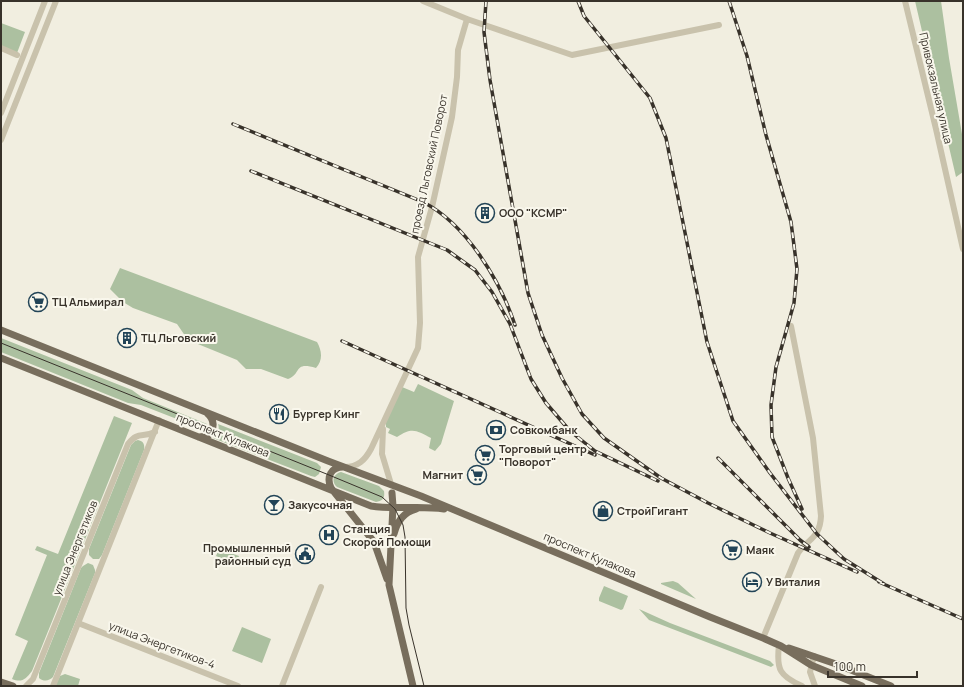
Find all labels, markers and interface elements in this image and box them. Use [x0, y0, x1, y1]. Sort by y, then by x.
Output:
street label: Привокзальная улица [916, 31, 957, 145]
street label: проезд Льговский Поворот [406, 92, 451, 235]
building icon: ООО "КСМР" [474, 202, 496, 224]
place label: ООО "КСМР" [499, 205, 567, 220]
supermarket icon: ТЦ Альмирал [27, 291, 49, 313]
place label: ТЦ Альмирал [52, 294, 124, 309]
building icon: ТЦ Льговский [116, 327, 138, 349]
place label: ТЦ Льговский [141, 330, 216, 345]
restaurant icon: Бургер Кинг [268, 403, 290, 425]
place label: Бургер Кинг [293, 406, 360, 421]
street label: проспект Кулакова [174, 409, 272, 460]
bank icon: Совкомбанк [485, 419, 507, 441]
place label: Совкомбанк [510, 422, 578, 437]
place label: Торговый центр "Поворот" [499, 441, 587, 469]
supermarket icon: Торговый центр "Поворот" [474, 444, 496, 466]
supermarket icon: Магнит [466, 464, 488, 486]
place label: Магнит [423, 467, 463, 482]
bar icon: Закусочная [263, 494, 285, 516]
place label: Закусочная [288, 497, 352, 512]
street label: улица Энергетиков [49, 498, 101, 598]
shop icon: СтройГигант [592, 500, 614, 522]
place label: СтройГигант [617, 503, 688, 518]
place label: Станция Скорой Помощи [343, 521, 431, 549]
hospital icon: Станция Скорой Помощи [318, 524, 340, 546]
street label: проспект Кулакова [542, 528, 639, 581]
supermarket icon: Маяк [721, 539, 743, 561]
place label: Промышленный районный суд [203, 540, 291, 568]
place label: Маяк [746, 542, 775, 557]
public building icon: Промышленный районный суд [294, 543, 316, 565]
hotel icon: У Виталия [741, 571, 763, 593]
place label: У Виталия [766, 574, 820, 589]
street label: улица Энергетиков-4 [107, 617, 217, 672]
scale bar [828, 653, 917, 679]
text: 100 m [834, 658, 866, 675]

